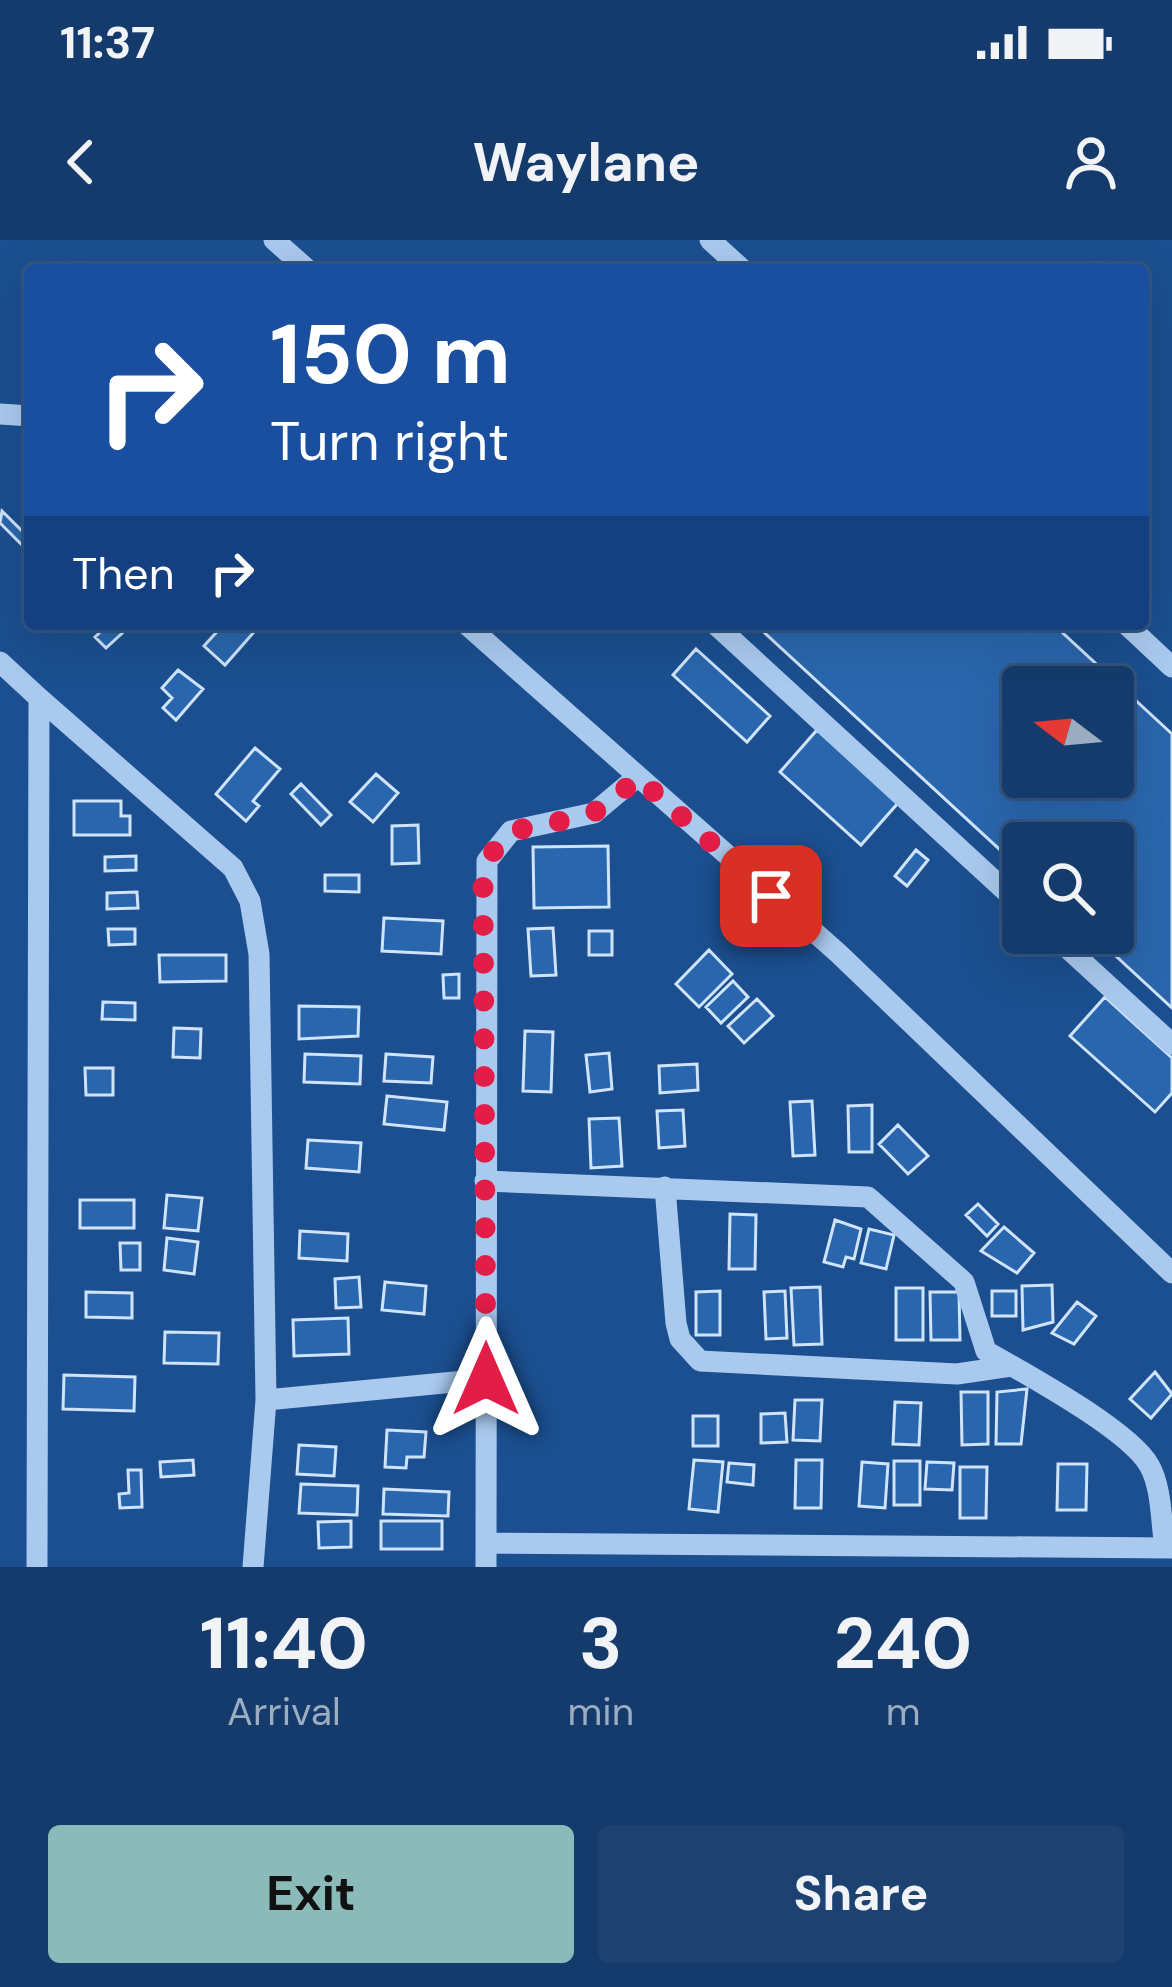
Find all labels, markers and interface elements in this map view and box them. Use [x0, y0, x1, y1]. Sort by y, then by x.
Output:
text: 11:37 [60, 13, 155, 72]
text: Waylane [473, 127, 699, 198]
icon: back [48, 129, 114, 195]
icon: person [1058, 129, 1124, 195]
text: 150 m [270, 300, 511, 409]
icon: right [72, 312, 228, 468]
text: Turn right [270, 406, 509, 477]
icon: right [199, 540, 265, 606]
text: Then [72, 544, 175, 603]
north arrow [1002, 666, 1134, 798]
map controls [1002, 666, 1134, 954]
button: search [1002, 822, 1134, 954]
pin [720, 845, 822, 947]
icon: arrive [738, 863, 804, 929]
position arrow [423, 1316, 549, 1442]
text: 11:40 [200, 1597, 368, 1690]
text: 3 [579, 1597, 623, 1690]
text: 240 [834, 1597, 972, 1690]
text: Arrival [227, 1686, 341, 1737]
text: min [568, 1686, 634, 1737]
text: m [886, 1686, 920, 1737]
button: Exit [48, 1825, 574, 1963]
button: Share [598, 1825, 1124, 1963]

